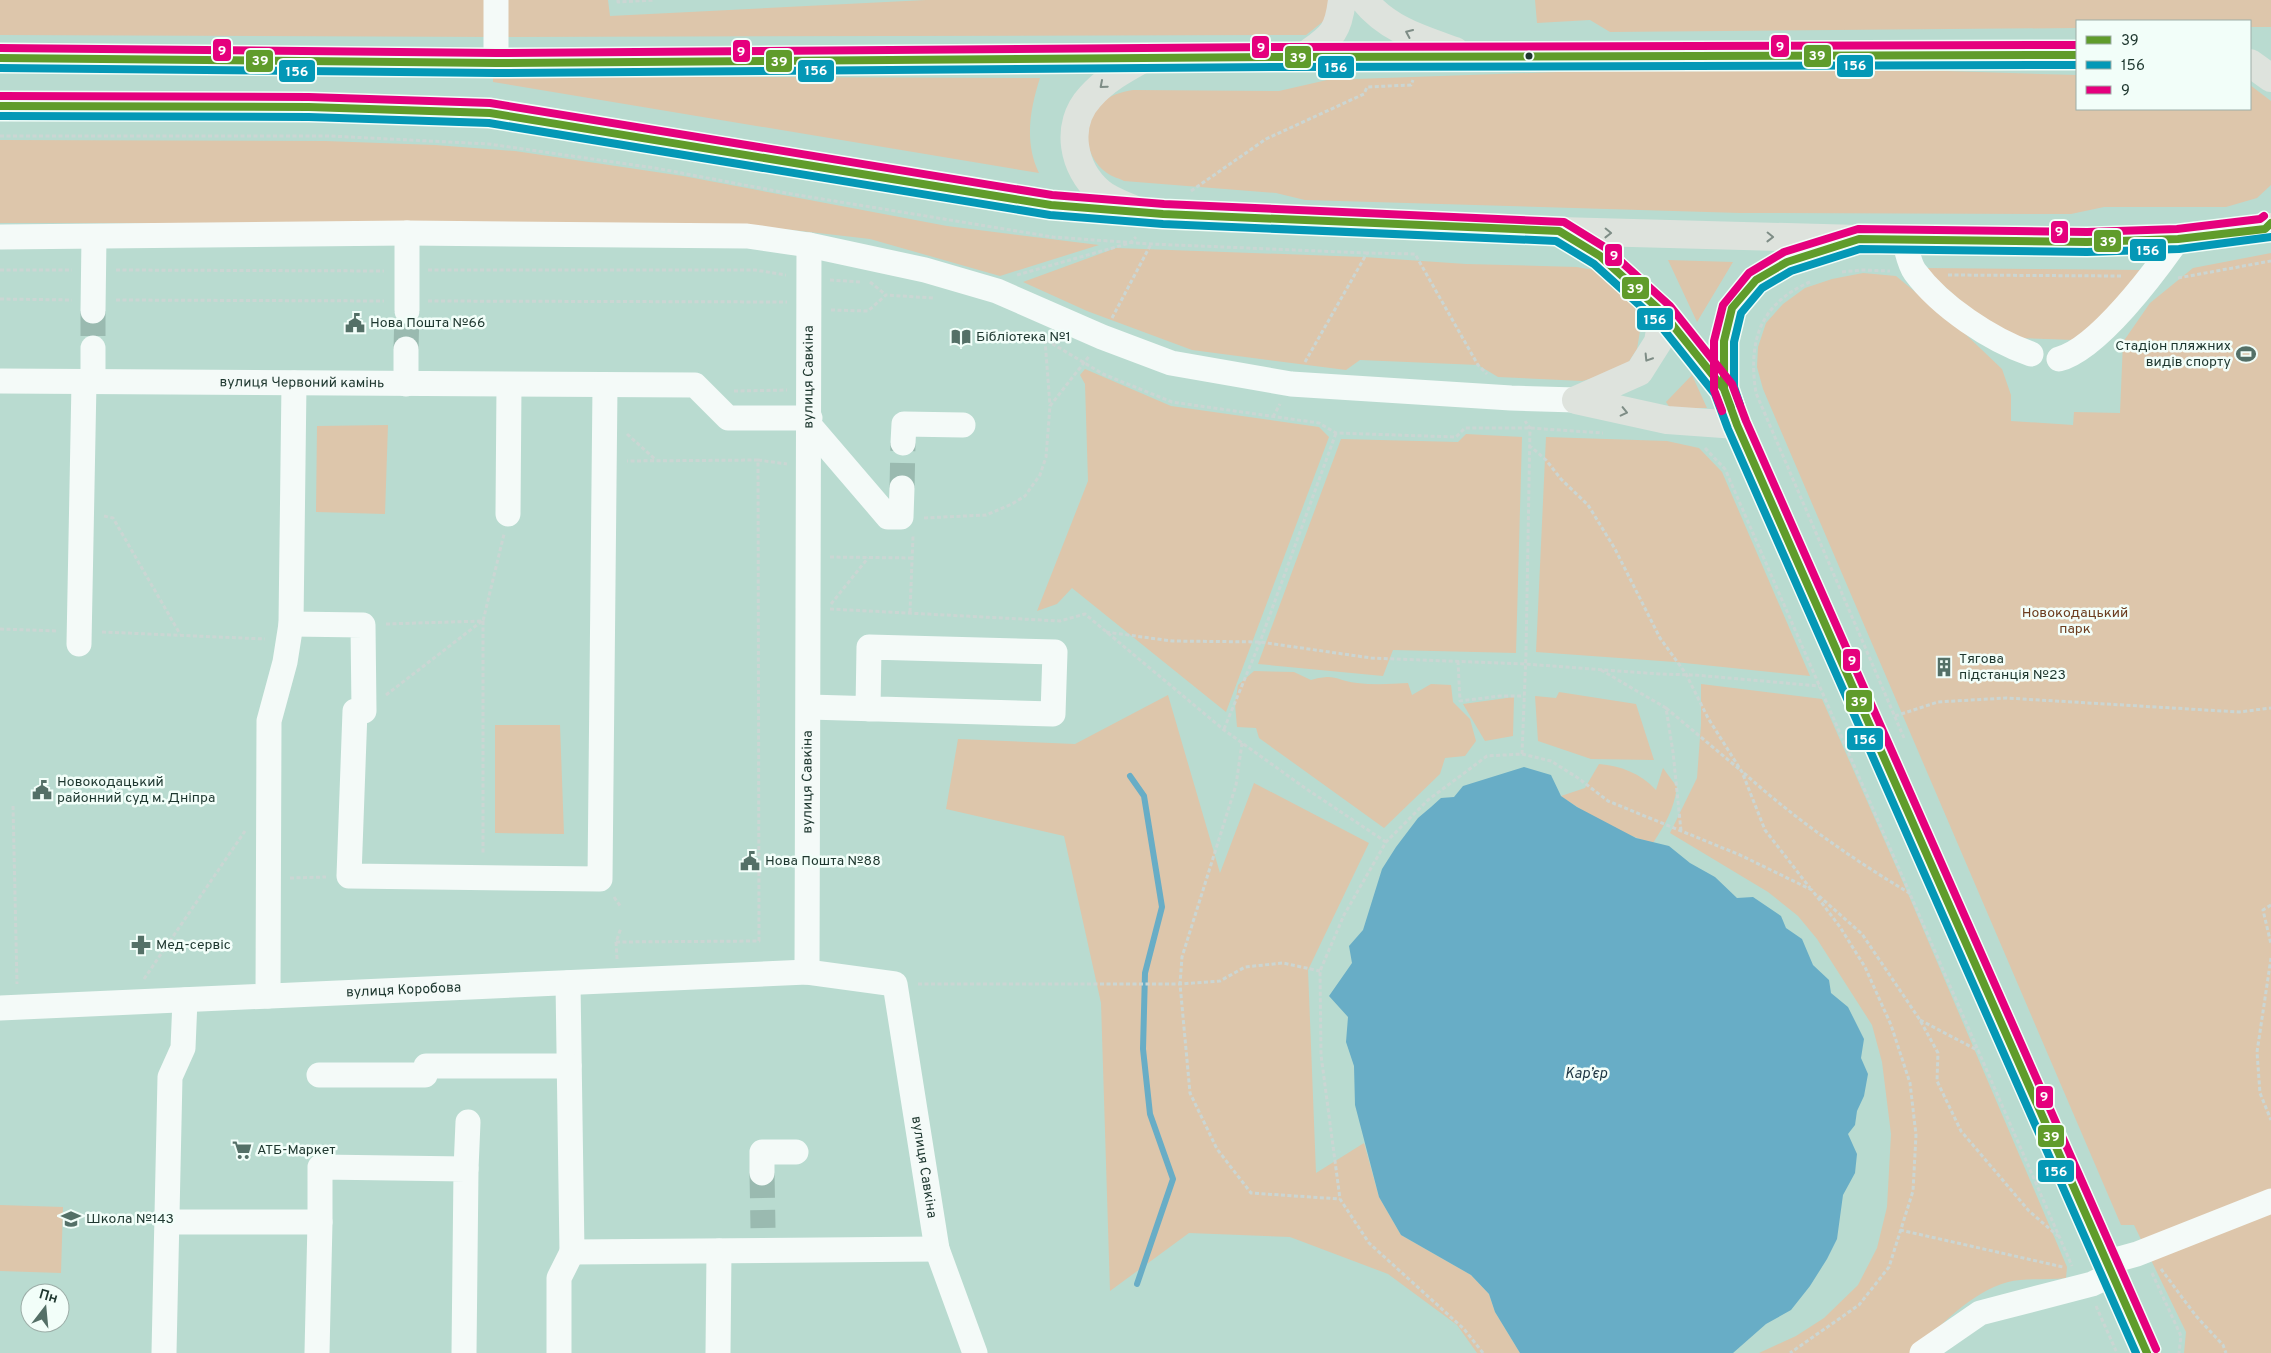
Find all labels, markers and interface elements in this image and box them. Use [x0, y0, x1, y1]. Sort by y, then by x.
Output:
legend [2076, 20, 2251, 110]
one-way arrow [1405, 29, 1414, 40]
text: 39 [2121, 32, 2139, 51]
line badge: 9 [1770, 34, 1790, 58]
line badge: 9 [1251, 35, 1270, 59]
line badge: 9 [212, 38, 232, 62]
line badge: 9 [732, 39, 751, 63]
text: 9 [1776, 39, 1784, 56]
text: 9 [1257, 40, 1265, 57]
text: 9 [218, 43, 226, 60]
text: 9 [737, 44, 745, 61]
line badge: 39 [1803, 44, 1832, 68]
line badge: 39 [1284, 45, 1312, 69]
text: 39 [1809, 48, 1825, 65]
line badge: 39 [245, 49, 274, 73]
line badge: 39 [765, 49, 793, 73]
text: 39 [1290, 50, 1306, 67]
unlabelled marker [1524, 51, 1534, 61]
text: 39 [252, 53, 268, 70]
text: 39 [771, 54, 787, 71]
line badge: 156 [1836, 54, 1874, 78]
line badge: 156 [1317, 55, 1355, 79]
text: 156 [2121, 57, 2145, 76]
text: 156 [1844, 58, 1866, 75]
line badge: 156 [278, 59, 316, 83]
line badge: 156 [797, 59, 835, 83]
text: 156 [1325, 60, 1347, 77]
text: 156 [805, 63, 827, 80]
text: 156 [286, 64, 308, 81]
one-way arrow [1100, 79, 1109, 87]
text: 9 [2121, 82, 2130, 101]
line badge: 9 [2050, 220, 2069, 244]
text: 9 [2055, 224, 2063, 241]
one-way arrow [1604, 227, 1612, 238]
line badge: 39 [2093, 229, 2122, 253]
one-way arrow [1766, 231, 1774, 242]
text: 39 [2100, 234, 2116, 251]
line badge: 156 [2129, 238, 2167, 262]
line badge: 9 [1604, 243, 1623, 267]
text: 156 [2137, 243, 2159, 260]
text: 9 [1610, 248, 1618, 265]
line badge: 39 [1621, 276, 1650, 300]
text: 39 [1627, 281, 1643, 298]
line badge: 156 [1636, 307, 1674, 331]
public building icon: Нова Пошта №66 [344, 312, 366, 334]
text: 156 [1644, 312, 1666, 329]
place label: Нова Пошта №66 [370, 315, 485, 332]
street label: вулиця Савкіна [800, 325, 817, 429]
library icon: Бібліотека №1 [950, 326, 972, 348]
place label: Бібліотека №1 [976, 329, 1071, 346]
place label: Стадіон пляжних видів спорту [2115, 338, 2231, 371]
sports icon: Стадіон пляжних видів спорту [2235, 343, 2257, 365]
one-way arrow [1644, 353, 1654, 362]
street label: вулиця Червоний камінь [220, 374, 384, 392]
one-way arrow [1619, 406, 1628, 417]
park label: Новокодацький парк [2022, 605, 2128, 638]
line badge: 9 [1842, 648, 1861, 672]
place label: Тягова пiдстанцiя №23 [1959, 651, 2066, 684]
text: 9 [1848, 653, 1856, 670]
building icon: Тягова пiдстанцiя №23 [1933, 656, 1955, 678]
line badge: 39 [1845, 689, 1873, 713]
text: 39 [1851, 694, 1867, 711]
line badge: 156 [1846, 727, 1884, 751]
street label: вулиця Савкіна [799, 730, 816, 834]
text: 156 [1854, 732, 1876, 749]
place label: Новокодацький районний суд м. Дніпра [57, 774, 215, 807]
public building icon: Новокодацький районний суд м. Дніпра [31, 779, 53, 801]
public building icon: Нова Пошта №88 [739, 850, 761, 872]
place label: Нова Пошта №88 [765, 853, 881, 870]
pharmacy icon: Мед-сервіс [130, 934, 152, 956]
place label: Мед-сервіс [156, 937, 231, 954]
street label: вулиця Коробова [346, 979, 462, 1001]
water label: Кар’єр [1565, 1065, 1608, 1084]
line badge: 9 [2035, 1085, 2054, 1109]
text: 9 [2040, 1089, 2048, 1106]
street label: вулиця Савкіна [908, 1115, 940, 1219]
line badge: 39 [2037, 1124, 2065, 1148]
text: 39 [2043, 1129, 2059, 1146]
supermarket icon: АТБ-Маркет [231, 1139, 253, 1161]
place label: АТБ-Маркет [257, 1142, 336, 1159]
line badge: 156 [2037, 1159, 2075, 1183]
text: 156 [2045, 1164, 2067, 1181]
school or university icon: Школа №143 [60, 1208, 82, 1230]
place label: Школа №143 [86, 1211, 174, 1228]
north arrow [20, 1283, 70, 1333]
text: Пн [37, 1286, 60, 1308]

